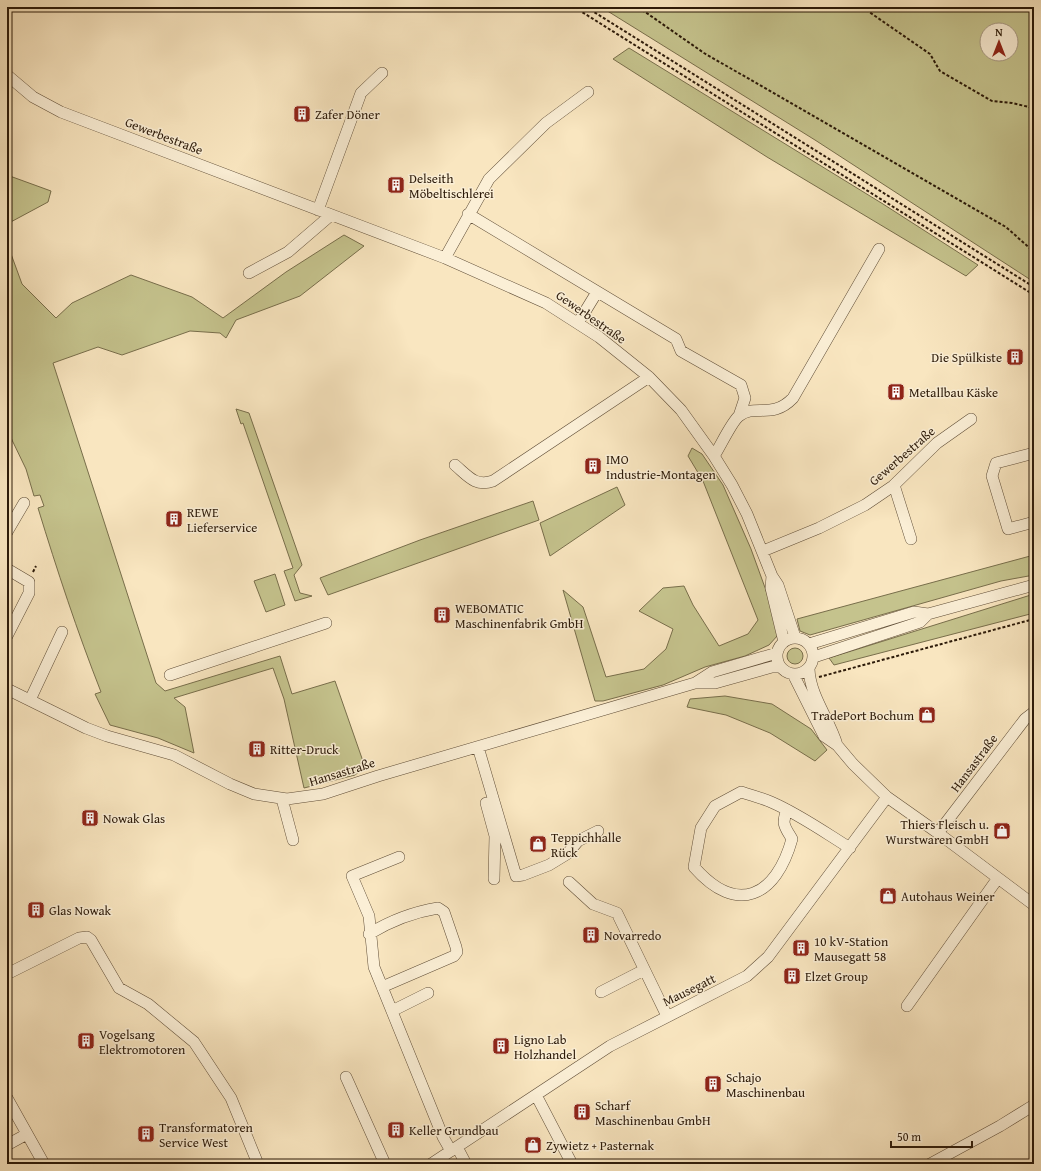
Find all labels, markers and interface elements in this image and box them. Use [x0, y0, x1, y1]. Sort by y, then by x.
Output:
north arrow [979, 22, 1019, 62]
text: N [995, 24, 1003, 40]
building icon: Zafer Döner [292, 104, 312, 124]
place label: Zafer Döner [315, 105, 380, 124]
street label: Gewerbestraße [122, 112, 206, 160]
place label: Delseith Möbeltischlerei [409, 169, 494, 203]
building icon: Delseith Möbeltischlerei [386, 175, 406, 195]
street label: Gewerbestraße [552, 286, 630, 348]
building icon: Die Spülkiste [1005, 347, 1025, 367]
place label: Die Spülkiste [931, 348, 1002, 367]
building icon: Metallbau Käske [886, 382, 906, 402]
place label: Metallbau Käske [909, 383, 998, 402]
street label: Gewerbestraße [865, 422, 939, 490]
place label: IMO Industrie-Montagen [606, 450, 716, 484]
building icon: IMO Industrie-Montagen [583, 456, 603, 476]
place label: REWE Lieferservice [187, 503, 257, 537]
building icon: REWE Lieferservice [164, 509, 184, 529]
place label: WEBOMATIC Maschinenfabrik GmbH [455, 599, 584, 633]
building icon: WEBOMATIC Maschinenfabrik GmbH [432, 605, 452, 625]
shop icon: TradePort Bochum [917, 705, 937, 725]
place label: TradePort Bochum [811, 706, 914, 725]
street label: Hansastraße [946, 730, 1002, 796]
building icon: Ritter-Druck [247, 739, 267, 759]
place label: Ritter-Druck [270, 740, 339, 759]
street label: Hansastraße [307, 753, 377, 791]
building icon: Nowak Glas [80, 808, 100, 828]
place label: Nowak Glas [103, 809, 165, 828]
place label: Thiers Fleisch u. Wurstwaren GmbH [886, 815, 989, 849]
shop icon: Thiers Fleisch u. Wurstwaren GmbH [992, 821, 1012, 841]
place label: Teppichhalle Rück [551, 828, 621, 862]
shop icon: Teppichhalle Rück [528, 834, 548, 854]
shop icon: Autohaus Weiner [878, 886, 898, 906]
place label: Autohaus Weiner [901, 887, 995, 906]
building icon: Glas Nowak [26, 900, 46, 920]
place label: Glas Nowak [49, 901, 112, 920]
building icon: Novarredo [581, 925, 601, 945]
place label: Novarredo [604, 926, 662, 945]
place label: 10 kV-Station Mausegatt 58 [814, 932, 889, 966]
building icon: 10 kV-Station Mausegatt 58 [791, 938, 811, 958]
building icon: Elzet Group [782, 966, 802, 986]
place label: Elzet Group [805, 967, 868, 986]
street label: Mausegatt [659, 969, 719, 1011]
place label: Vogelsang Elektromotoren [99, 1025, 186, 1059]
place label: Ligno Lab Holzhandel [514, 1030, 576, 1064]
building icon: Vogelsang Elektromotoren [76, 1031, 96, 1051]
building icon: Ligno Lab Holzhandel [491, 1036, 511, 1056]
place label: Schajo Maschinenbau [726, 1068, 805, 1102]
building icon: Schajo Maschinenbau [703, 1074, 723, 1094]
place label: Scharf Maschinenbau GmbH [595, 1096, 711, 1130]
building icon: Scharf Maschinenbau GmbH [572, 1102, 592, 1122]
place label: Transformatoren Service West [159, 1118, 254, 1152]
building icon: Keller Grundbau [386, 1120, 406, 1140]
place label: Keller Grundbau [409, 1121, 499, 1140]
scale bar [891, 1123, 972, 1149]
building icon: Transformatoren Service West [136, 1124, 156, 1144]
text: 50 m [897, 1128, 921, 1145]
shop icon: Zywietz + Pasternak [523, 1135, 543, 1155]
place label: Zywietz + Pasternak [546, 1136, 655, 1155]

